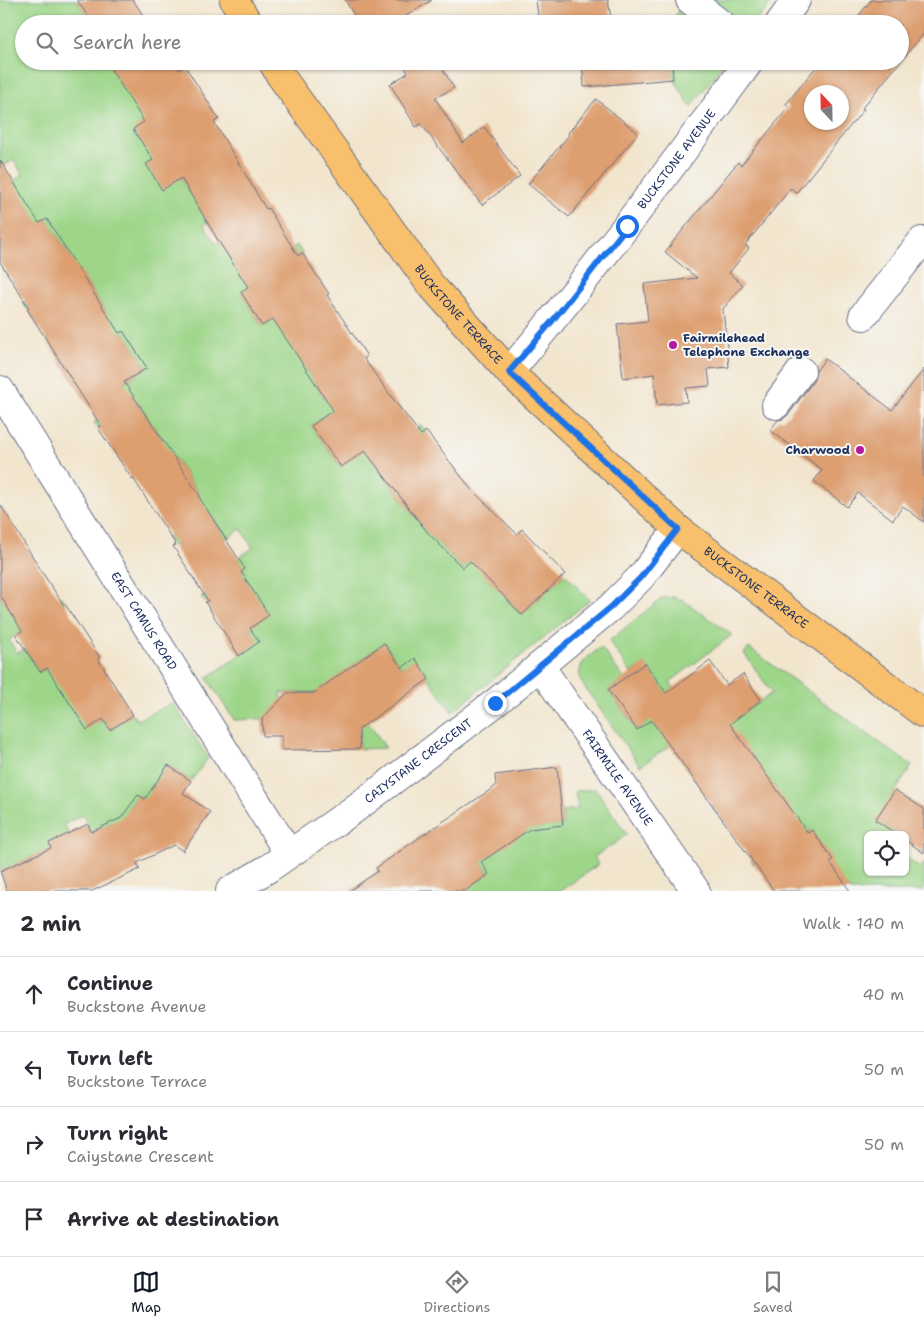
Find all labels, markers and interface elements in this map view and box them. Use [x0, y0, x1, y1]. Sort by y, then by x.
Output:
search box [15, 15, 909, 70]
icon: search [33, 29, 61, 57]
text: Search here [73, 30, 182, 55]
north arrow [804, 85, 849, 130]
street label: BUCKSTONE AVENUE [634, 106, 719, 212]
route start [616, 215, 639, 238]
street label: BUCKSTONE TERRACE [411, 261, 506, 368]
place label: Fairmilehead Telephone Exchange [683, 330, 810, 360]
marker: Fairmilehead Telephone Exchange [667, 339, 679, 351]
place label: Charwood [785, 442, 850, 458]
marker: Charwood [854, 444, 866, 456]
street label: BUCKSTONE TERRACE [700, 543, 812, 632]
street label: EAST CAMUS ROAD [107, 569, 181, 673]
route end [484, 692, 507, 715]
street label: CAIYSTANE CRESCENT [361, 715, 476, 807]
street label: FAIRMILE AVENUE [579, 727, 656, 829]
map controls [864, 831, 909, 876]
button: locate [864, 831, 909, 876]
text: 2 min [20, 910, 81, 938]
text: Walk · 140 m [802, 913, 904, 934]
text: Continue [67, 971, 153, 996]
icon: ahead [20, 980, 48, 1008]
text: 40 m [862, 984, 904, 1005]
text: Buckstone Avenue [67, 996, 207, 1017]
text: Turn left [67, 1046, 153, 1071]
icon: left [20, 1055, 48, 1083]
text: 50 m [864, 1059, 904, 1080]
text: Buckstone Terrace [67, 1071, 207, 1092]
text: Turn right [67, 1121, 168, 1146]
icon: right [20, 1130, 48, 1158]
text: 50 m [864, 1134, 904, 1155]
text: Caiystane Crescent [67, 1146, 214, 1167]
icon: arrive [20, 1205, 48, 1233]
text: Arrive at destination [67, 1207, 279, 1232]
tab: Map [131, 1268, 161, 1316]
tab: Directions [424, 1268, 491, 1316]
tab: Saved [753, 1268, 793, 1316]

